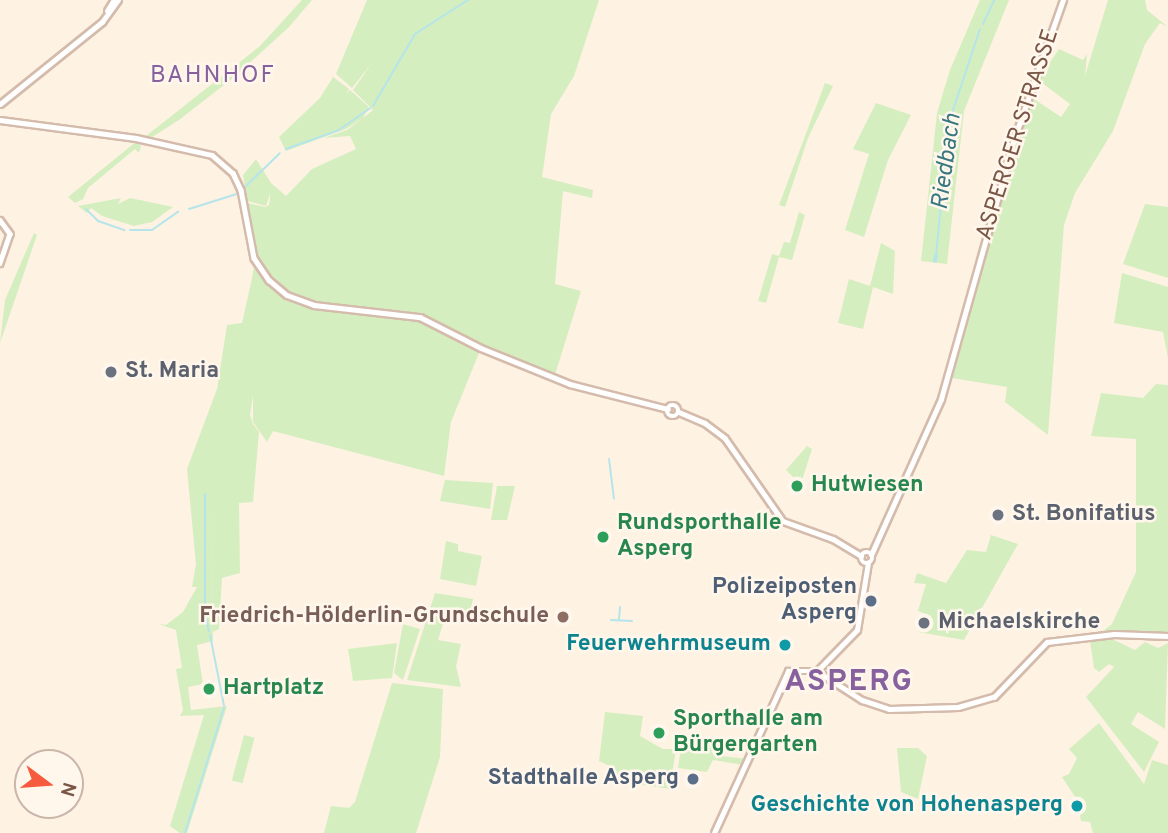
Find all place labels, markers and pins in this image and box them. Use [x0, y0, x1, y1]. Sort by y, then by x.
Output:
place label: St. Maria [125, 358, 219, 386]
marker: St. Maria [103, 364, 119, 380]
place label: Hutwiesen [811, 472, 924, 500]
marker: Hutwiesen [789, 478, 805, 494]
place label: St. Bonifatius [1012, 501, 1155, 529]
marker: St. Bonifatius [990, 507, 1006, 523]
place label: Rundsporthalle Asperg [617, 510, 782, 564]
marker: Rundsporthalle Asperg [595, 529, 611, 545]
place label: Polizeiposten Asperg [712, 574, 857, 628]
marker: Polizeiposten Asperg [863, 593, 879, 609]
place label: Friedrich-Hölderlin-Grundschule [199, 603, 549, 631]
marker: Friedrich-Hölderlin-Grundschule [555, 609, 571, 625]
place label: Michaelskirche [938, 609, 1100, 637]
marker: Michaelskirche [916, 615, 932, 631]
place label: Feuerwehrmuseum [566, 631, 771, 659]
marker: Feuerwehrmuseum [777, 637, 793, 653]
place label: Hartplatz [223, 675, 324, 703]
marker: Hartplatz [201, 681, 217, 697]
place label: Sporthalle am Bürgergarten [673, 706, 823, 760]
marker: Sporthalle am Bürgergarten [651, 725, 667, 741]
place label: Stadthalle Asperg [487, 765, 679, 793]
marker: Stadthalle Asperg [685, 771, 701, 787]
place label: Geschichte von Hohenasperg [751, 792, 1063, 820]
marker: Geschichte von Hohenasperg [1069, 798, 1085, 814]

